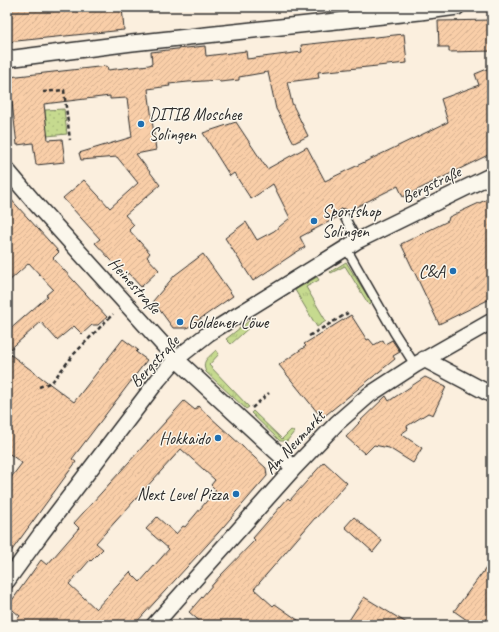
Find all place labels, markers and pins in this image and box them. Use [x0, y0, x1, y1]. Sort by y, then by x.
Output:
place label: DITIB Moschee Solingen [149, 104, 243, 145]
marker: DITIB Moschee Solingen [136, 119, 146, 129]
place label: Sportshop Solingen [322, 201, 382, 242]
marker: Sportshop Solingen [309, 216, 319, 226]
place label: C&A [419, 261, 446, 282]
marker: C&A [448, 266, 458, 276]
place label: Goldener Löwe [188, 312, 270, 333]
marker: Goldener Löwe [175, 317, 185, 327]
place label: Hokkaido [159, 428, 211, 449]
marker: Hokkaido [213, 433, 223, 443]
place label: Next Level Pizza [137, 484, 229, 505]
marker: Next Level Pizza [231, 489, 241, 499]

